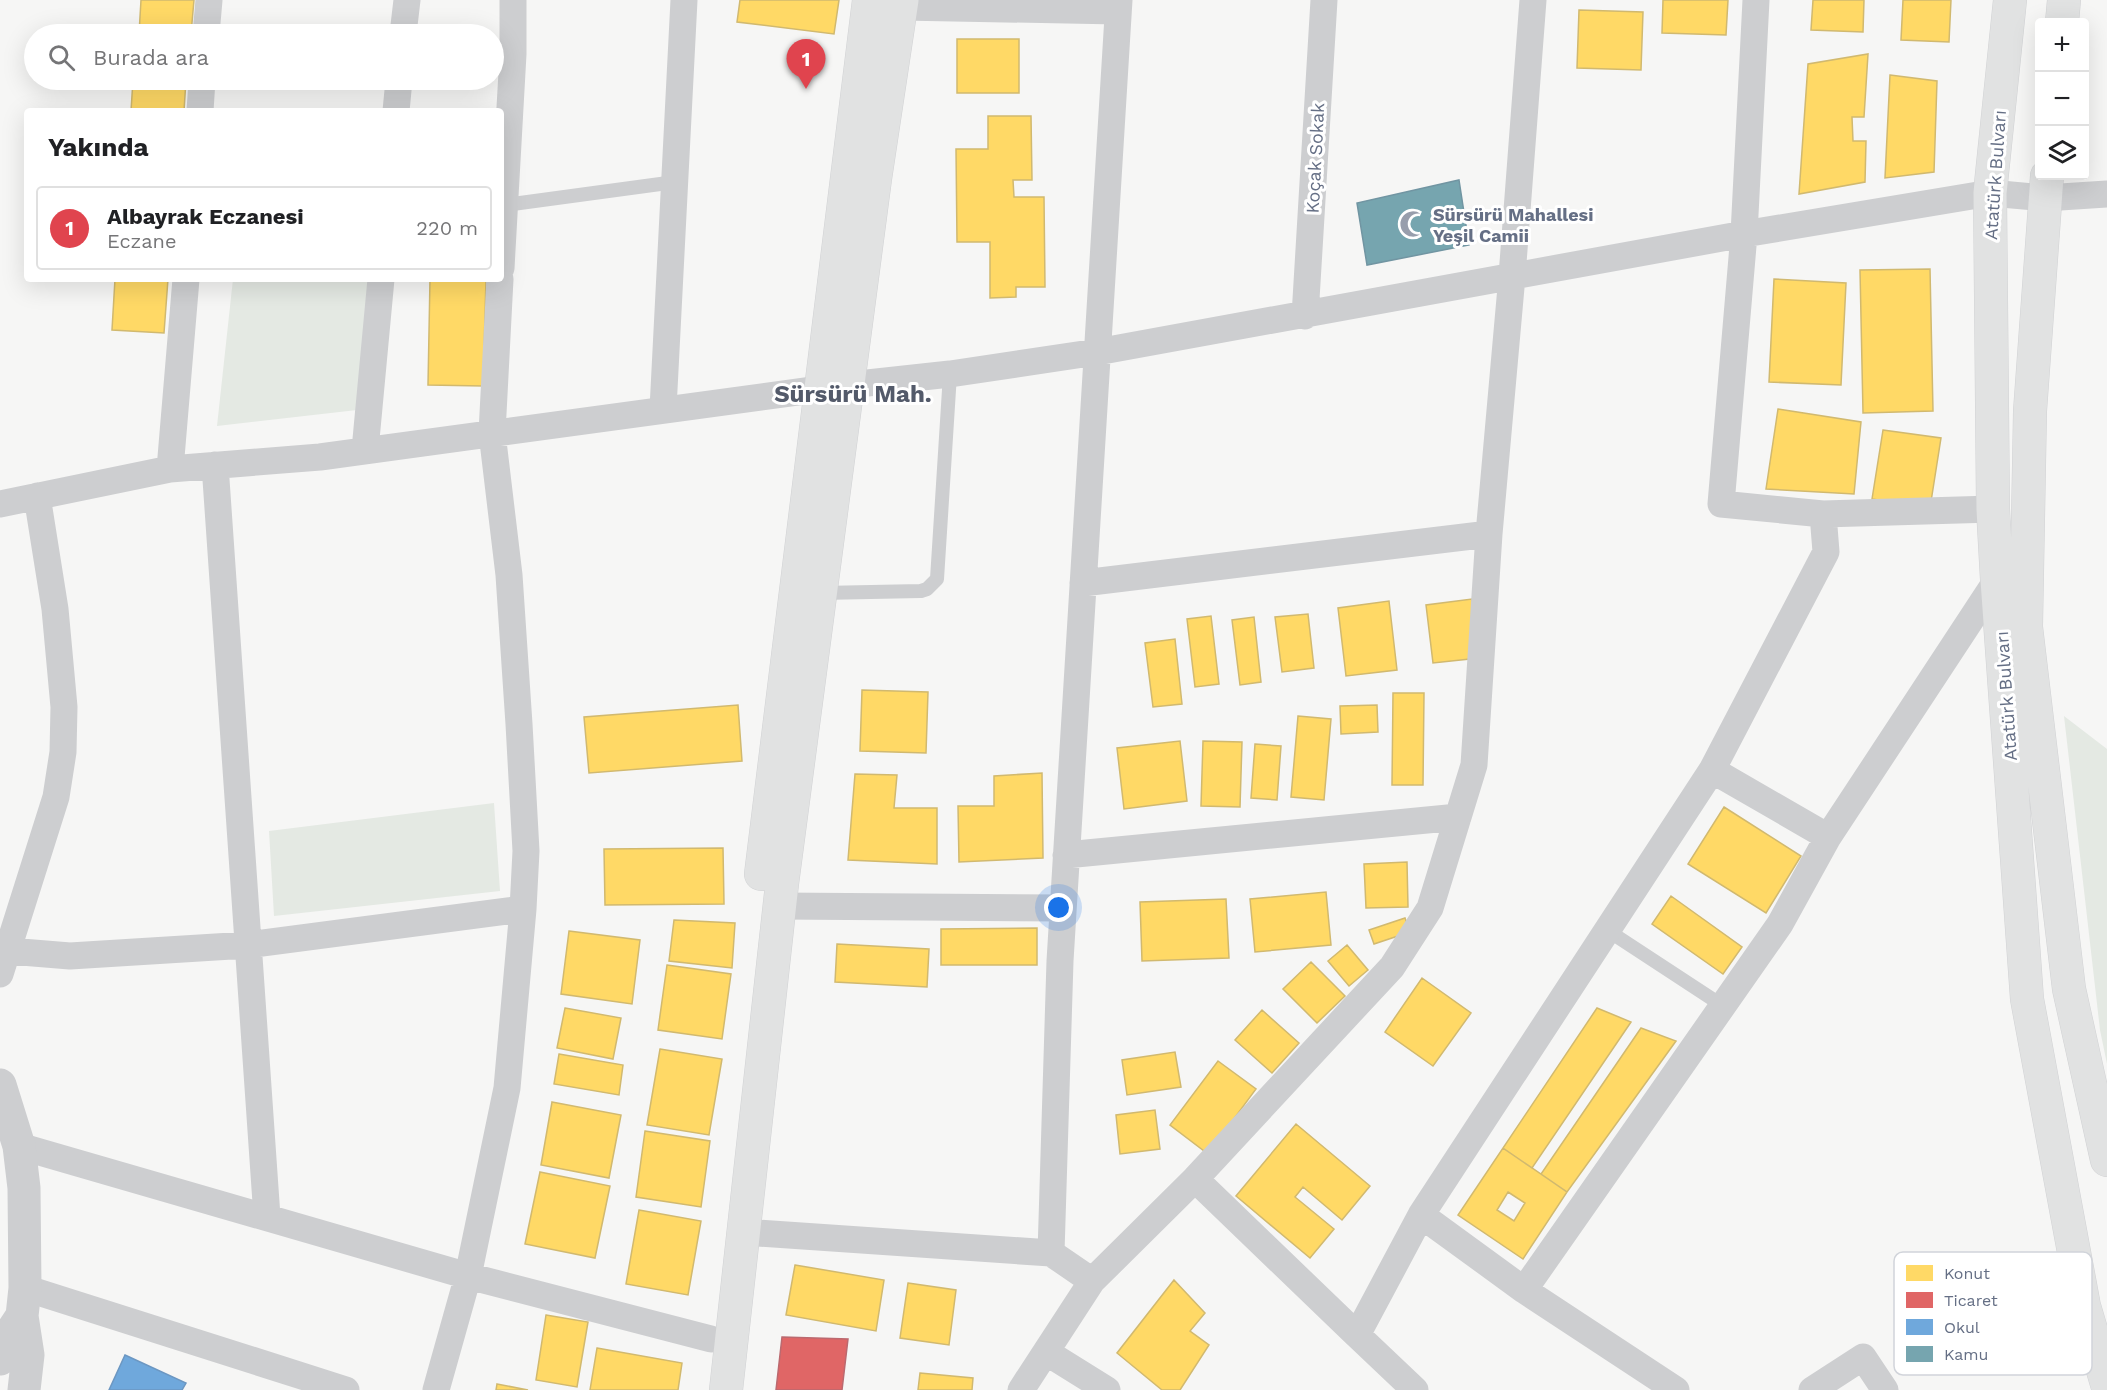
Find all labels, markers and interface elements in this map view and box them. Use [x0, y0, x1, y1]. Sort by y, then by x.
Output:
map controls [2035, 18, 2089, 180]
button: + [2035, 18, 2089, 72]
search box [24, 24, 504, 90]
pin: 1 [786, 40, 826, 89]
icon: search [45, 41, 78, 74]
text: Burada ara [93, 45, 209, 70]
button: − [2035, 72, 2089, 126]
street label: Koçak Sokak [1302, 102, 1328, 214]
street label: Atatürk Bulvarı [1980, 109, 2010, 241]
button: layers [2035, 126, 2089, 180]
text: Yakında [48, 132, 149, 162]
text: Albayrak Eczanesi [107, 204, 304, 229]
place label: Sürsürü Mahallesi Yeşil Camii [1433, 204, 1593, 246]
mosque icon: Sürsürü Mahallesi Yeşil Camii [1398, 209, 1428, 239]
text: 1 [65, 216, 74, 240]
text: 220 m [416, 216, 478, 240]
text: Eczane [107, 229, 177, 253]
district label: Sürsürü Mah. [774, 380, 932, 408]
street label: Atatürk Bulvarı [1991, 630, 2021, 762]
your location [1044, 893, 1073, 922]
legend [1894, 1252, 2092, 1375]
text: Konut [1944, 1264, 1990, 1283]
text: Ticaret [1944, 1291, 1998, 1310]
text: Okul [1944, 1318, 1980, 1337]
text: Kamu [1944, 1345, 1988, 1364]

